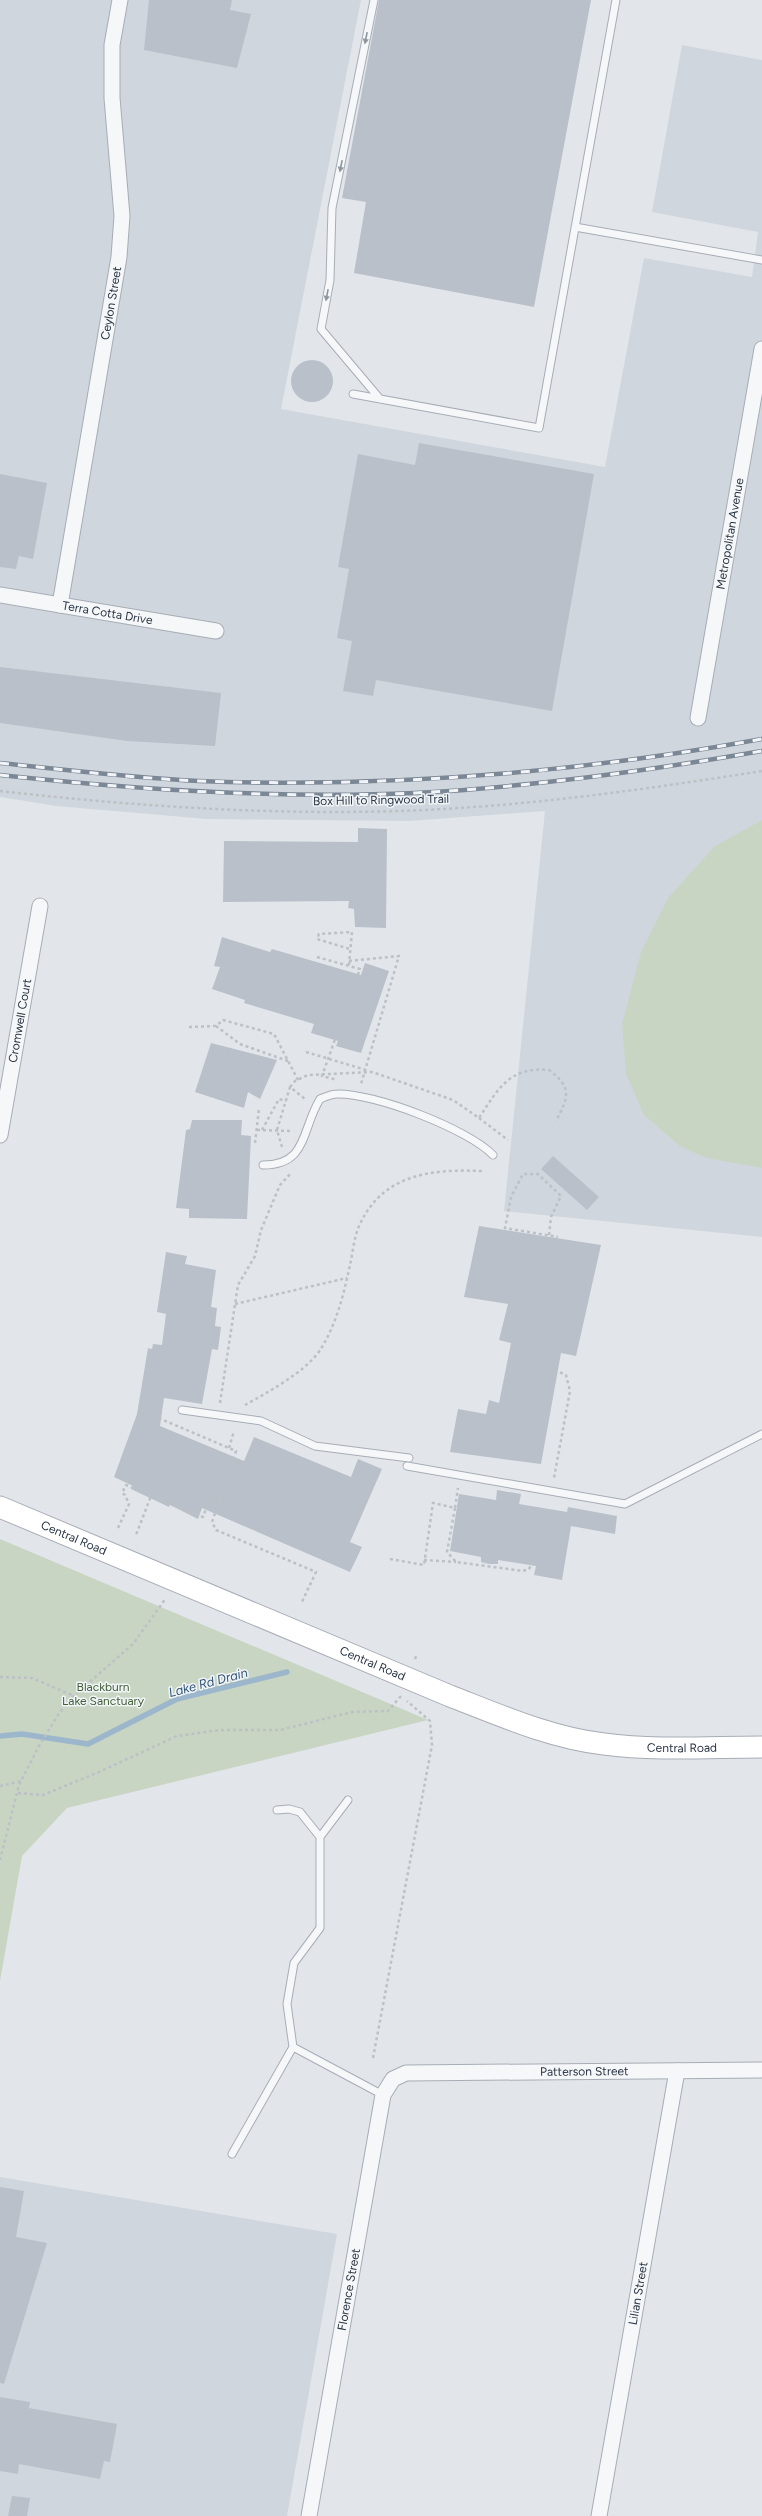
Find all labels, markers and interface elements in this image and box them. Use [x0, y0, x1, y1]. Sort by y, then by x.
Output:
one-way arrow [363, 32, 369, 44]
one-way arrow [337, 160, 343, 172]
street label: Ceylon Street [98, 265, 124, 341]
one-way arrow [324, 289, 330, 301]
street label: Metropolitan Avenue [713, 477, 747, 590]
street label: Terra Cotta Drive [61, 599, 154, 627]
street label: Box Hill to Ringwood Trail [313, 792, 449, 808]
street label: Cromwell Court [6, 977, 34, 1064]
street label: Central Road [39, 1518, 109, 1558]
street label: Central Road [338, 1643, 407, 1683]
water label: Lake Rd Drain [167, 1665, 249, 1700]
park label: Blackburn Lake Sanctuary [62, 1680, 145, 1708]
street label: Central Road [647, 1741, 717, 1755]
street label: Patterson Street [540, 2064, 629, 2079]
street label: Florence Street [335, 2247, 363, 2332]
street label: Lilian Street [626, 2260, 651, 2326]

